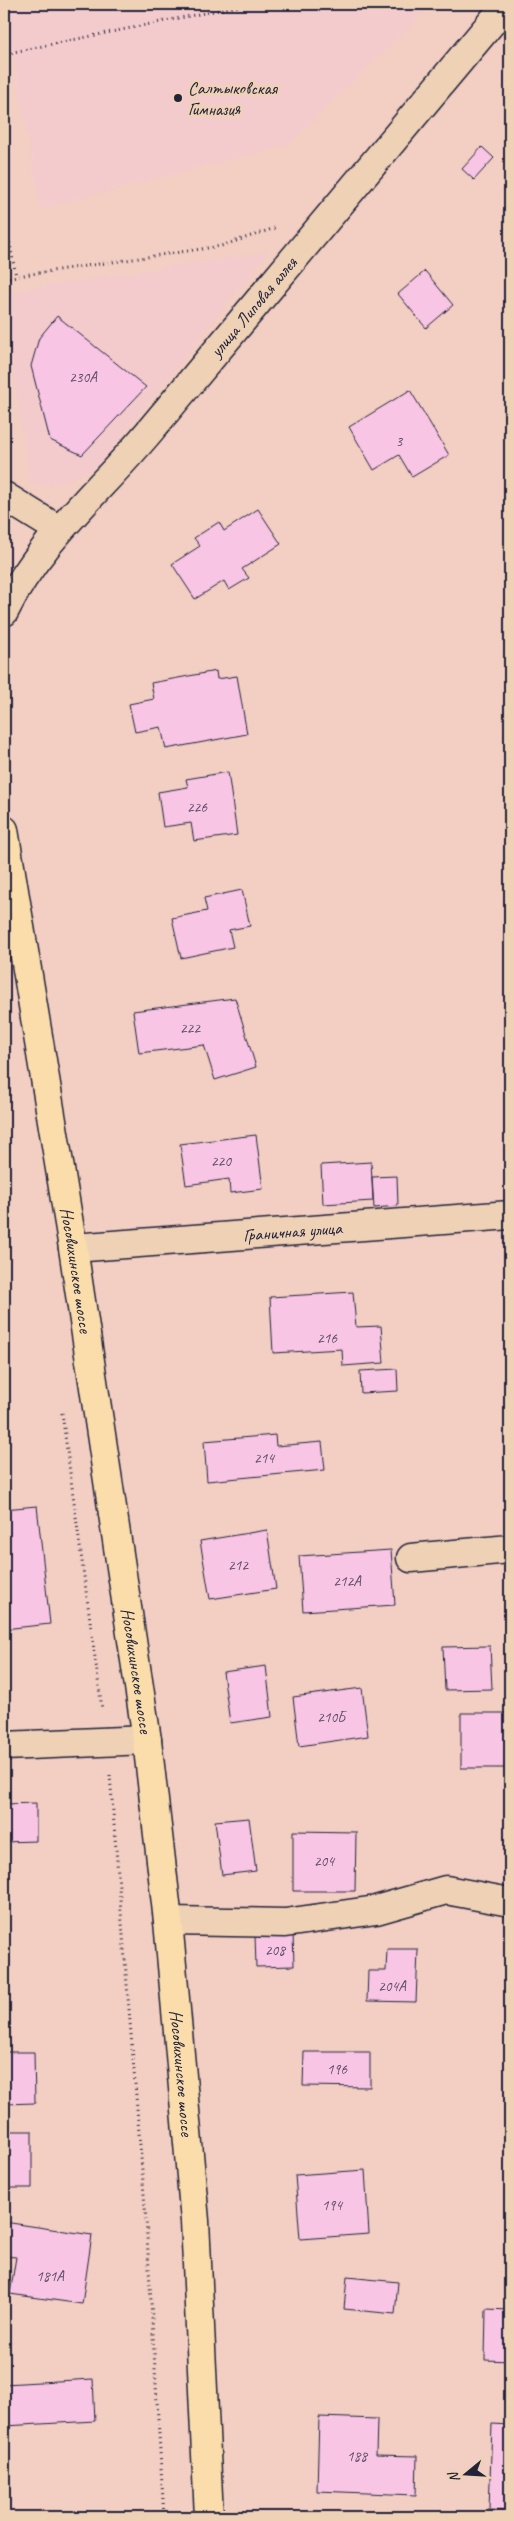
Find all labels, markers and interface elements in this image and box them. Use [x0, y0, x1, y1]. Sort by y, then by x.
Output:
place label: Салтыковская Гимназия [188, 77, 279, 120]
marker: Салтыковская Гимназия [172, 92, 184, 104]
street label: улица Липовая аллея [205, 251, 303, 362]
house number: 230А [69, 368, 98, 387]
house number: 3 [396, 432, 404, 451]
house number: 226 [187, 798, 208, 817]
house number: 222 [180, 1019, 201, 1038]
house number: 220 [211, 1152, 232, 1171]
street label: Носовихинское шоссе [55, 1206, 97, 1335]
street label: Граничная улица [242, 1217, 344, 1246]
house number: 216 [317, 1329, 338, 1348]
house number: 214 [254, 1449, 275, 1468]
house number: 212 [228, 1556, 249, 1575]
house number: 212А [333, 1572, 362, 1591]
street label: Носовихинское шоссе [116, 1606, 157, 1736]
house number: 210Б [317, 1708, 347, 1727]
house number: 204 [314, 1852, 335, 1871]
house number: 208 [265, 1941, 286, 1960]
house number: 204А [378, 1977, 407, 1996]
street label: Носовихинское шоссе [165, 2009, 198, 2138]
house number: 196 [327, 2060, 348, 2079]
house number: 194 [322, 2196, 343, 2215]
house number: 181А [36, 2267, 65, 2286]
house number: 188 [347, 2447, 368, 2466]
north arrow [442, 2448, 492, 2498]
text: N [444, 2469, 464, 2485]

